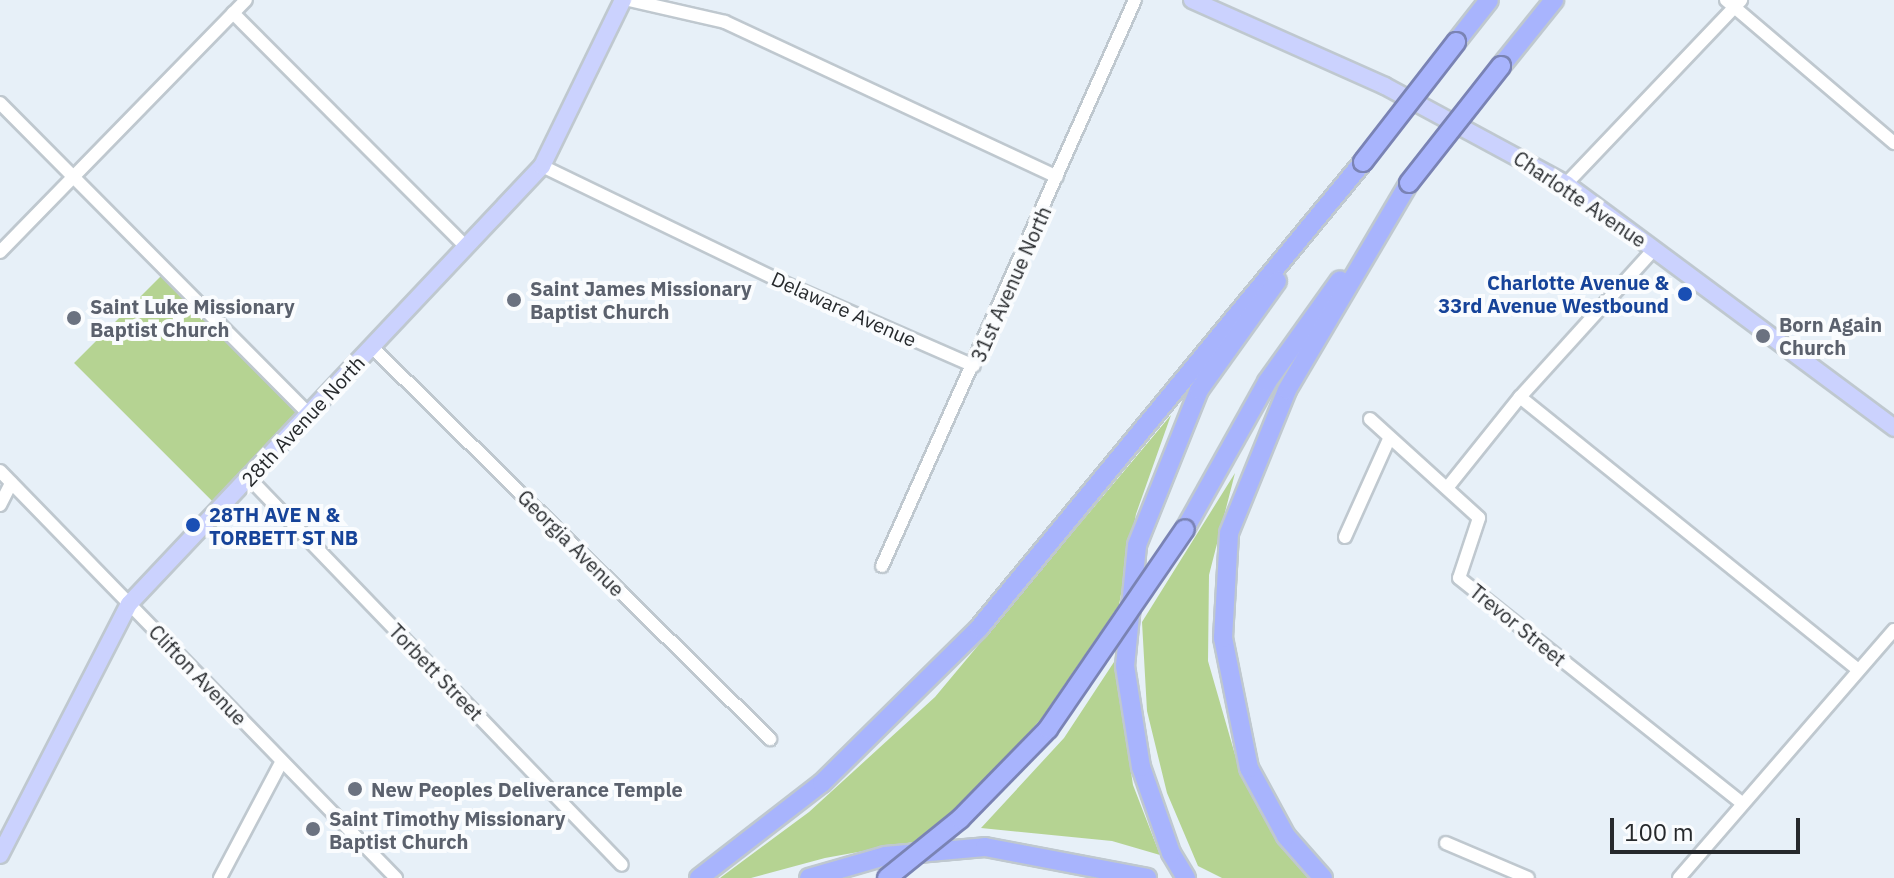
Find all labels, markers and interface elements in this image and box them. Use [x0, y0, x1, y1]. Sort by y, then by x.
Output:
street label: Charlotte Avenue [1509, 146, 1651, 252]
street label: 31st Avenue North [966, 202, 1056, 366]
street label: Delaware Avenue [768, 266, 920, 352]
place label: Charlotte Avenue & 33rd Avenue Westbound [1438, 270, 1669, 317]
place label: Saint James Missionary Baptist Church [530, 276, 752, 323]
marker: Charlotte Avenue & 33rd Avenue Westbound [1676, 285, 1694, 303]
marker: Saint James Missionary Baptist Church [505, 291, 523, 309]
place label: Saint Luke Missionary Baptist Church [90, 294, 295, 341]
marker: Saint Luke Missionary Baptist Church [65, 309, 83, 327]
place label: Born Again Church [1779, 312, 1882, 359]
marker: Born Again Church [1754, 327, 1772, 345]
street label: 28th Avenue North [236, 351, 370, 491]
street label: Georgia Avenue [513, 485, 629, 601]
place label: 28TH AVE N & TORBETT ST NB [209, 502, 358, 549]
marker: 28TH AVE N & TORBETT ST NB [184, 516, 202, 534]
street label: Trevor Street [1465, 579, 1571, 671]
street label: Torbett Street [384, 619, 488, 725]
street label: Clifton Avenue [144, 620, 252, 730]
place label: New Peoples Deliverance Temple [371, 777, 683, 801]
marker: New Peoples Deliverance Temple [346, 780, 364, 798]
scale bar [1614, 802, 1804, 852]
place label: Saint Timothy Missionary Baptist Church [329, 806, 565, 853]
text: 100 m [1624, 816, 1694, 848]
marker: Saint Timothy Missionary Baptist Church [304, 820, 322, 838]

